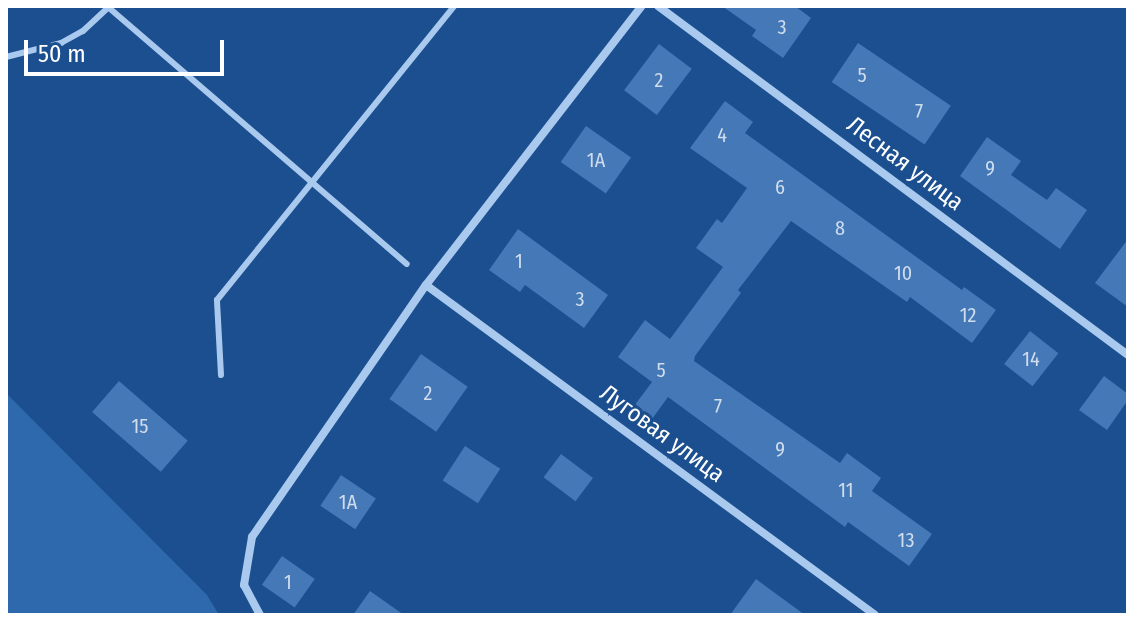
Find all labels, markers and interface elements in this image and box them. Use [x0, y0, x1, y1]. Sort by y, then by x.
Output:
house number: 3 [777, 15, 787, 39]
scale bar [28, 24, 228, 74]
text: 50 m [38, 40, 86, 68]
house number: 5 [857, 63, 867, 87]
house number: 2 [655, 68, 663, 92]
house number: 7 [915, 99, 923, 123]
street label: Лесная улица [841, 111, 969, 217]
house number: 4 [717, 123, 727, 147]
house number: 1А [587, 148, 605, 172]
house number: 9 [985, 156, 995, 180]
house number: 6 [775, 175, 785, 199]
house number: 8 [835, 216, 845, 240]
house number: 1 [515, 249, 523, 273]
house number: 10 [894, 261, 912, 285]
house number: 3 [575, 287, 585, 311]
house number: 12 [960, 303, 976, 327]
house number: 14 [1022, 347, 1040, 371]
house number: 5 [656, 358, 666, 382]
street label: Луговая улица [594, 379, 730, 489]
house number: 2 [424, 381, 432, 405]
house number: 7 [714, 394, 722, 418]
house number: 15 [132, 414, 148, 438]
house number: 9 [775, 437, 785, 461]
house number: 11 [838, 478, 854, 502]
house number: 1А [339, 490, 357, 514]
house number: 13 [898, 528, 914, 552]
house number: 1 [284, 570, 292, 594]

